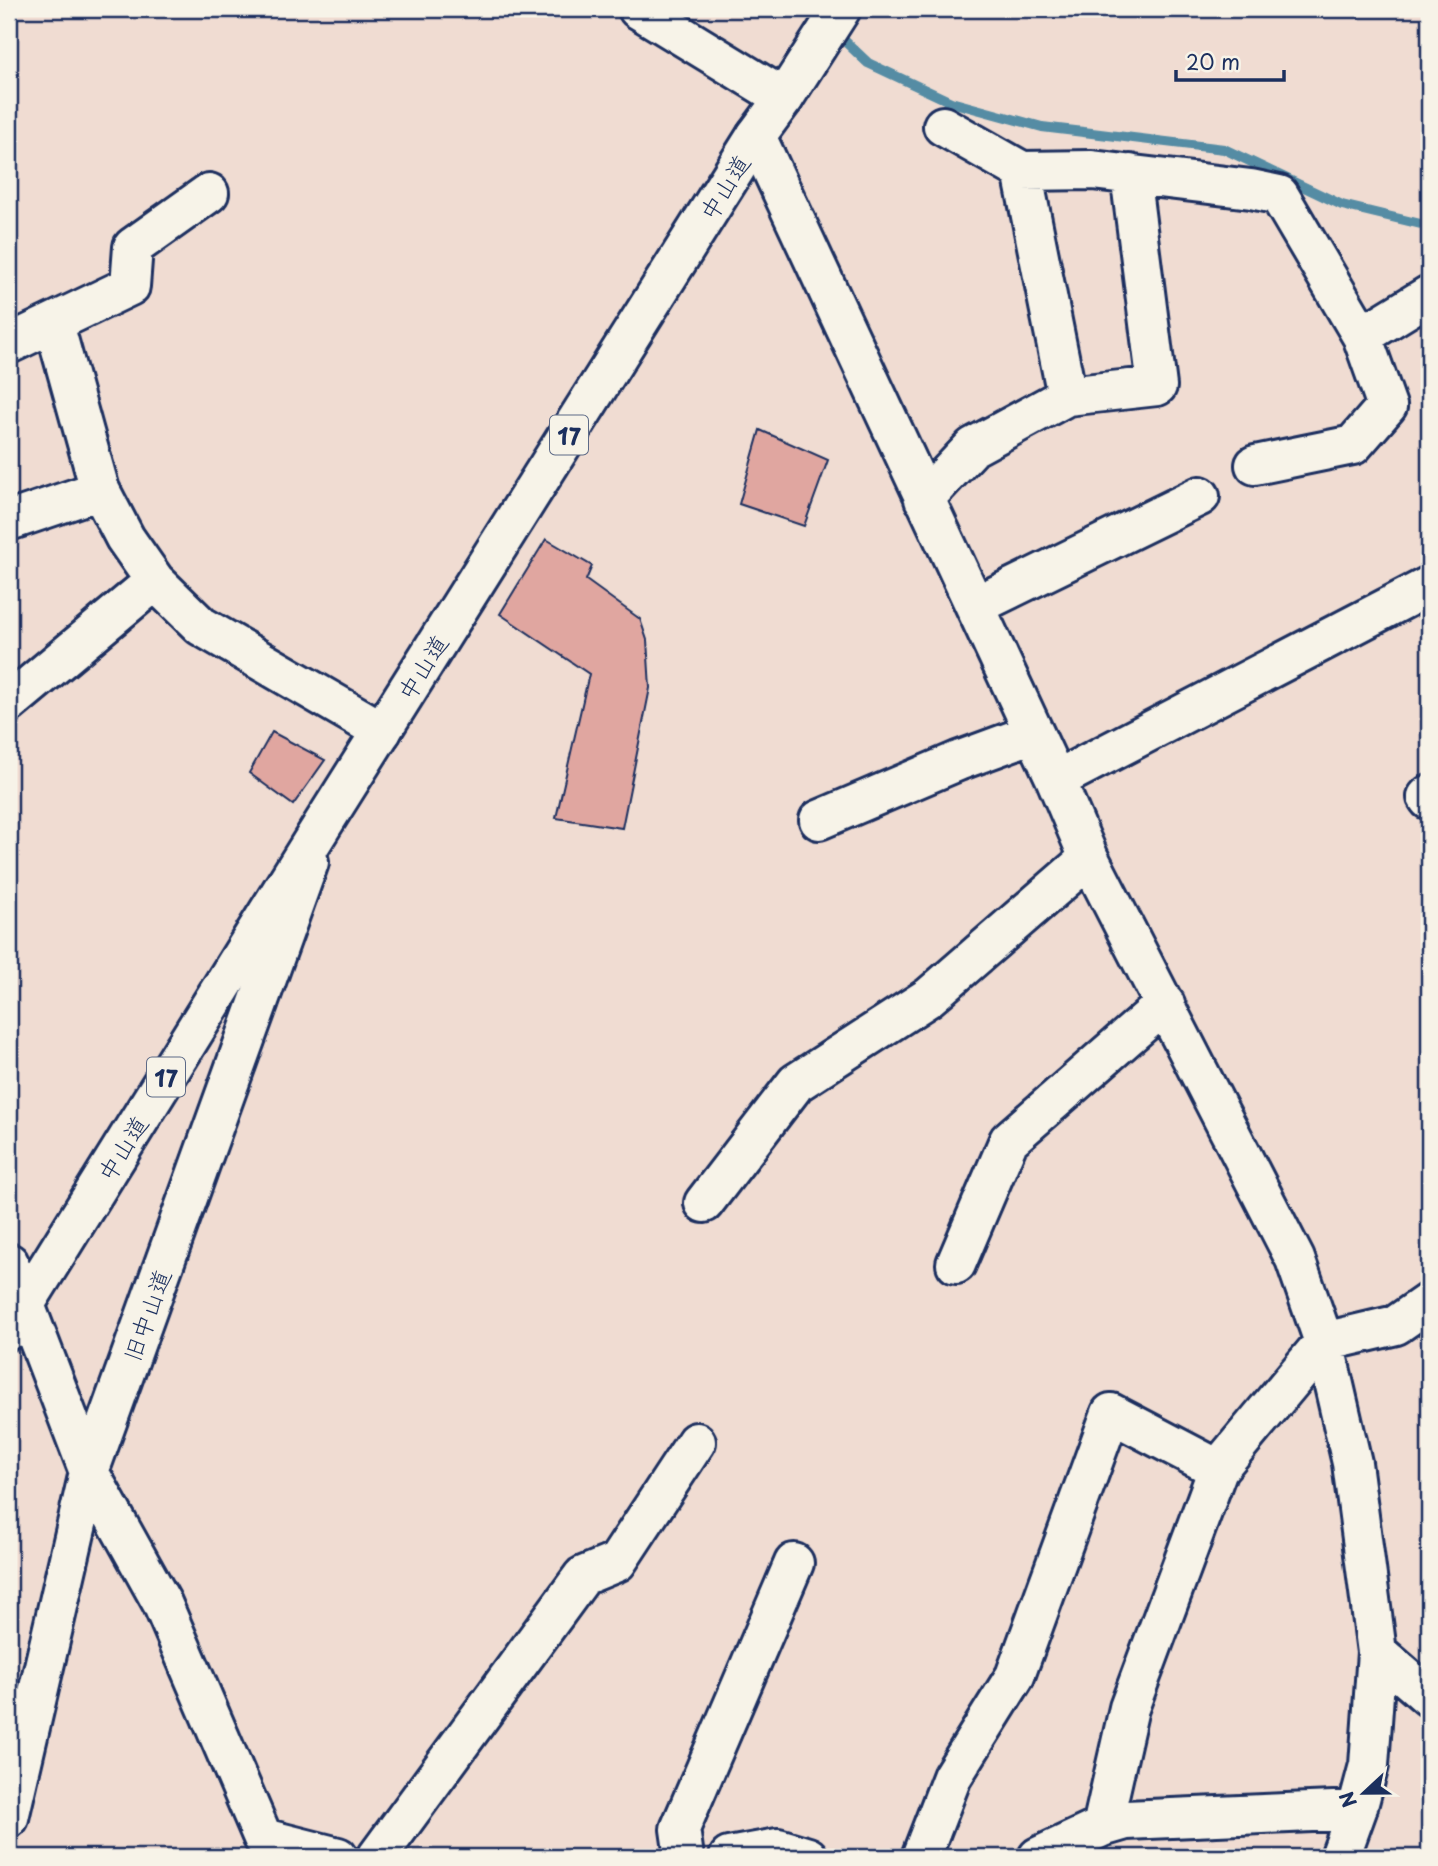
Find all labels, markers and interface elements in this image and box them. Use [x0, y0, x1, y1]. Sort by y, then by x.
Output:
scale bar [1176, 38, 1284, 82]
text: 20 m [1186, 45, 1240, 77]
street label: 中山道 [690, 147, 758, 227]
road number: 17 [550, 416, 588, 454]
street label: 中山道 [388, 627, 456, 707]
road number: 17 [147, 1058, 185, 1096]
street label: 中山道 [88, 1108, 156, 1188]
street label: 旧中山道 [113, 1264, 179, 1366]
north arrow [1330, 1758, 1400, 1828]
text: N [1332, 1788, 1363, 1812]

